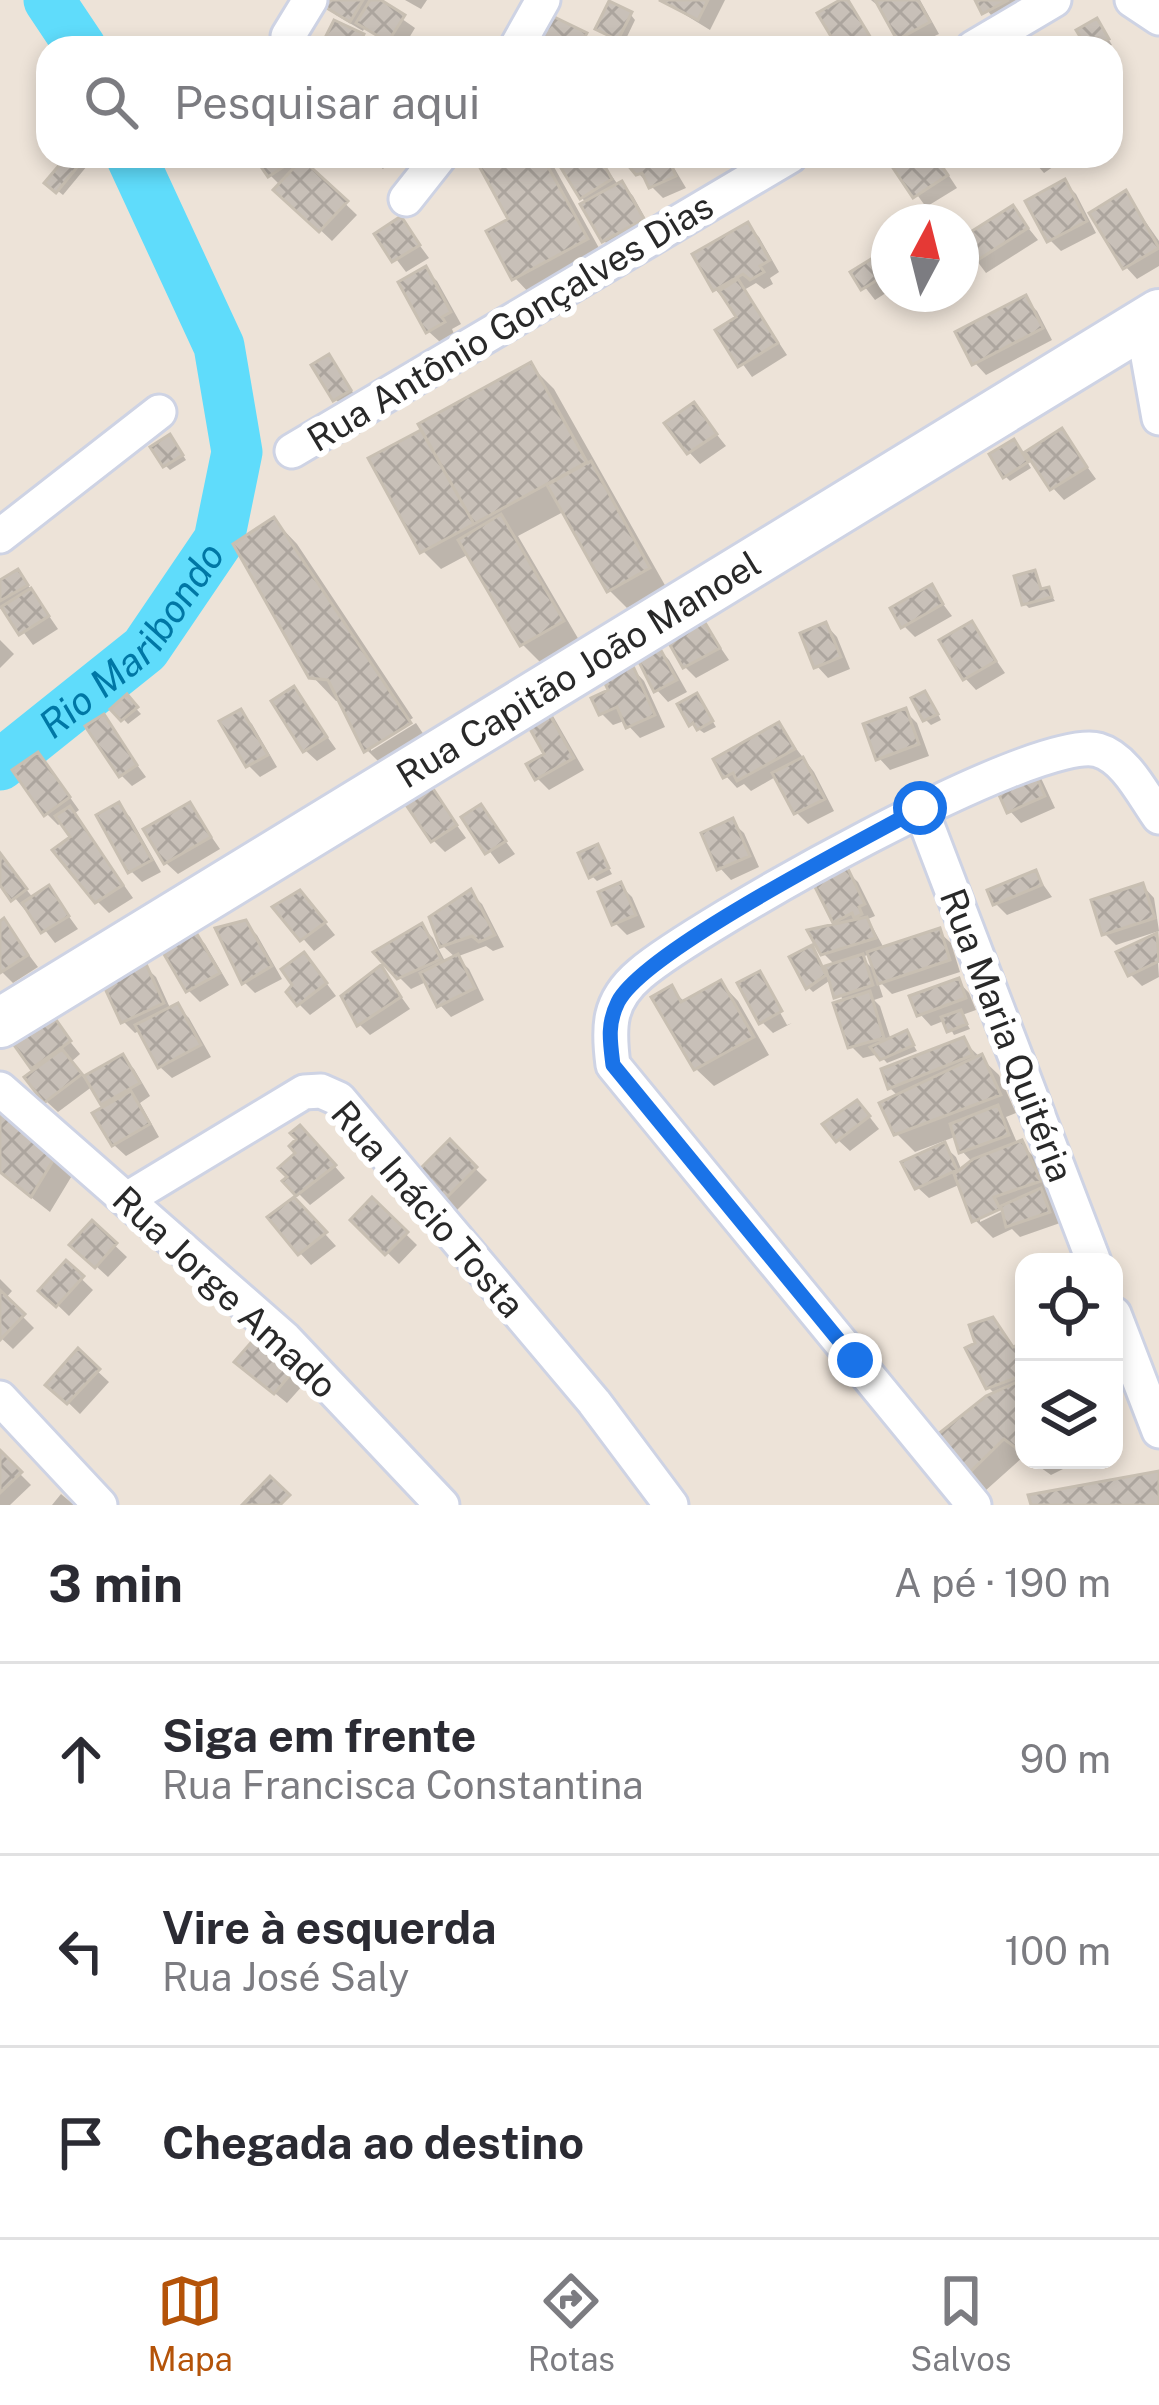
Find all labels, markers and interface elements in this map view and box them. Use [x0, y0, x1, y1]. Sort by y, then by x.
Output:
search box [36, 36, 1123, 168]
icon: search [78, 69, 144, 135]
text: Pesquisar aqui [174, 76, 480, 129]
street label: Rua Antônio Gonçalves Dias [300, 184, 720, 460]
north arrow [871, 204, 979, 312]
water label: Rio Maribondo [30, 534, 234, 748]
street label: Rua Capitão João Manoel [389, 542, 768, 796]
route start [893, 781, 947, 835]
street label: Rua Maria Quitéria [932, 882, 1082, 1188]
street label: Rua Inácio Tosta [323, 1092, 533, 1326]
street label: Rua Jorge Amado [104, 1178, 346, 1406]
map controls [1015, 1253, 1123, 1469]
button: locate [1015, 1253, 1123, 1361]
route end [828, 1333, 882, 1387]
button: layers [1015, 1361, 1123, 1469]
text: 3 min [48, 1554, 183, 1613]
text: A pé · 190 m [894, 1560, 1111, 1606]
text: Siga em frente [162, 1709, 476, 1762]
icon: ahead [48, 1726, 114, 1792]
text: 90 m [1020, 1736, 1111, 1782]
text: Rua Francisca Constantina [162, 1762, 644, 1808]
text: Vire à esquerda [162, 1901, 497, 1954]
icon: left [48, 1918, 114, 1984]
text: 100 m [1004, 1928, 1111, 1974]
text: Rua José Saly [162, 1954, 409, 2000]
icon: arrive [48, 2110, 114, 2176]
text: Chegada ao destino [162, 2116, 584, 2169]
tab: Mapa [148, 2268, 233, 2378]
tab: Rotas [528, 2268, 615, 2378]
tab: Salvos [910, 2268, 1011, 2378]

